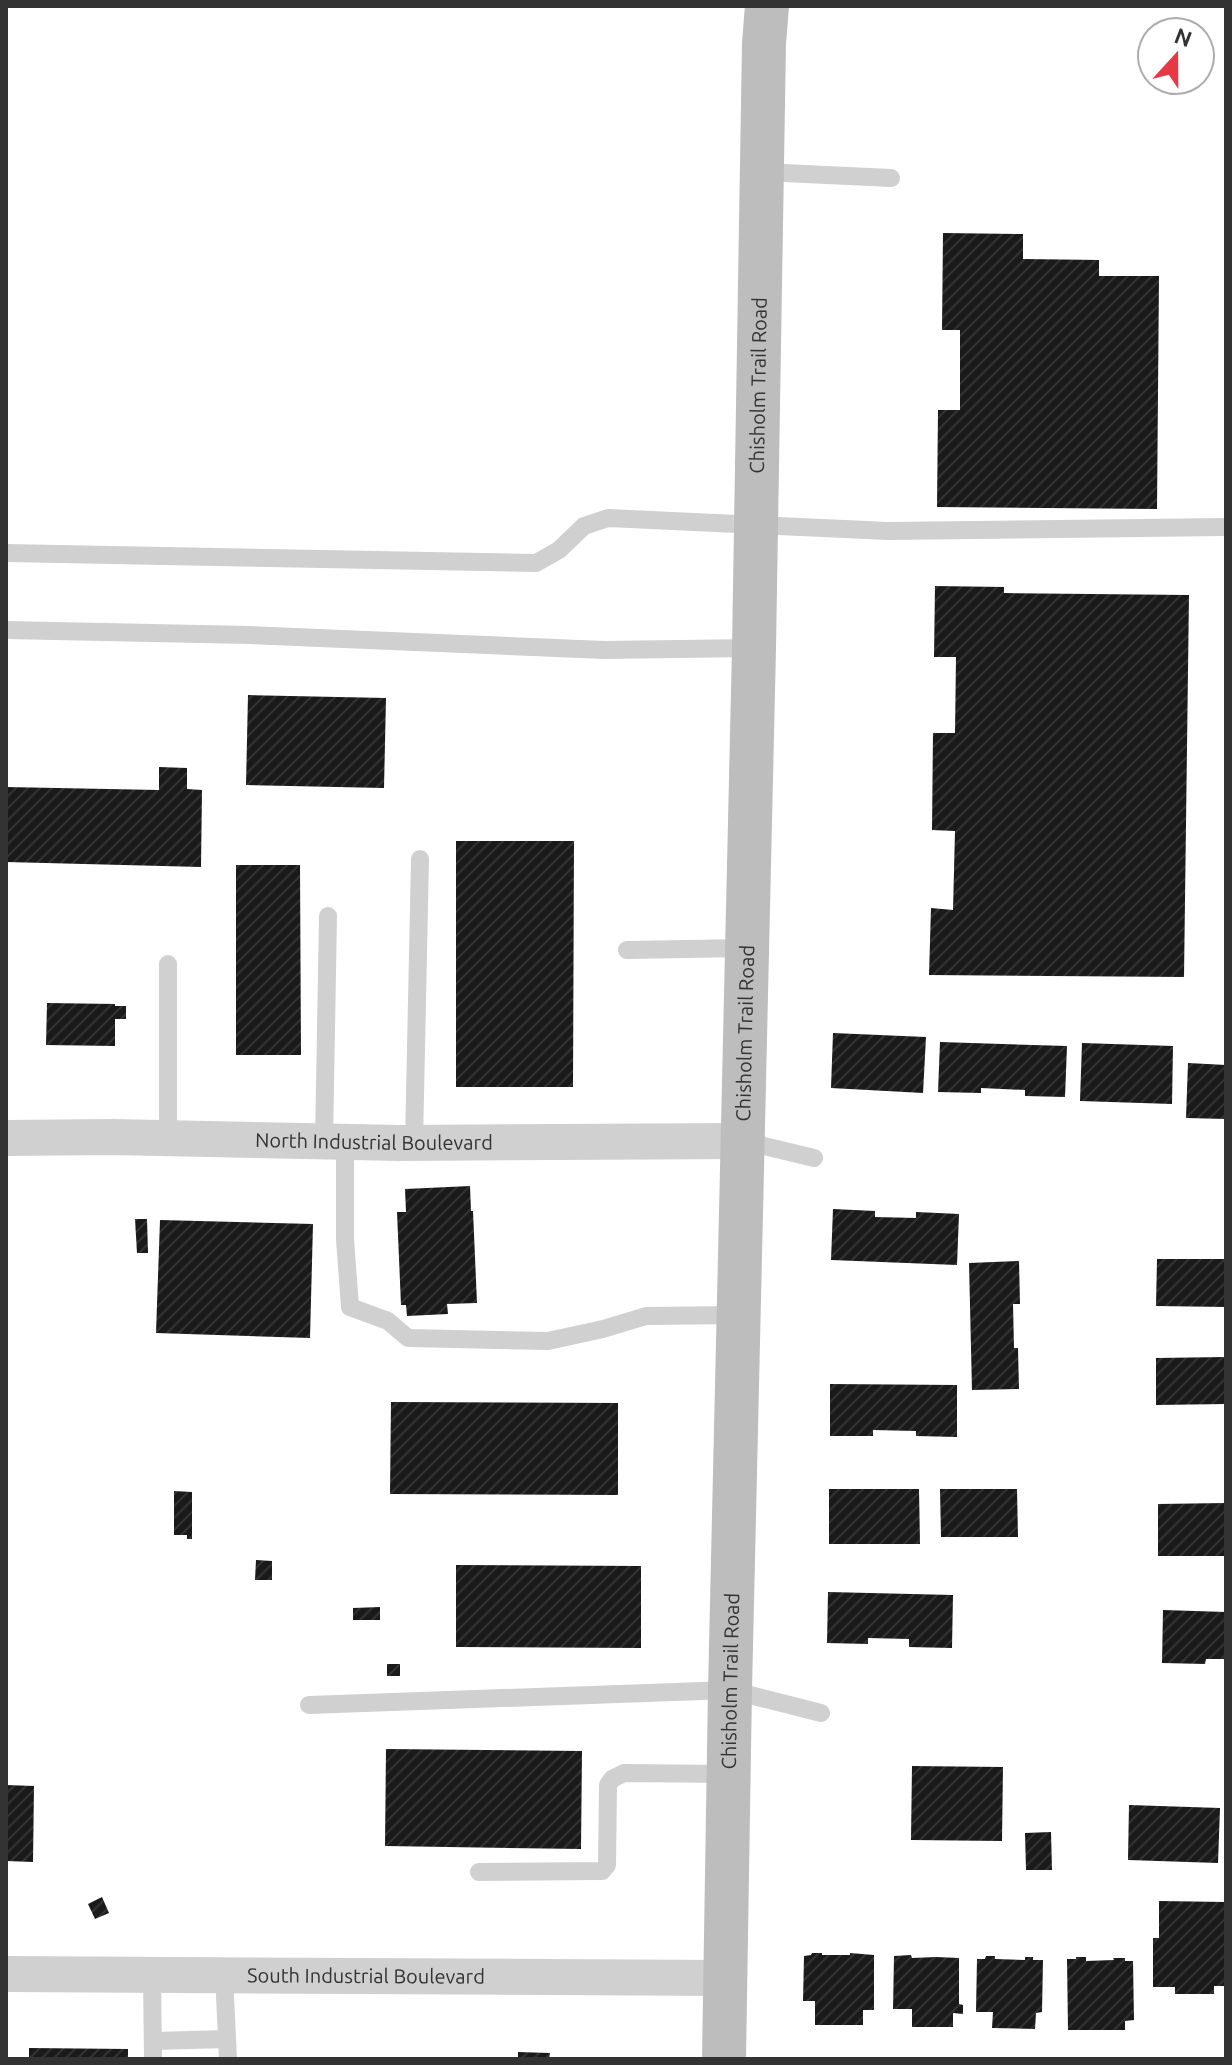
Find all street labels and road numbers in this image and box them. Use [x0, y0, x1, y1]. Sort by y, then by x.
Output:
street label: Chisholm Trail Road [745, 297, 771, 474]
street label: Chisholm Trail Road [731, 945, 758, 1122]
street label: North Industrial Boulevard [255, 1128, 493, 1154]
street label: Chisholm Trail Road [717, 1592, 743, 1770]
street label: South Industrial Boulevard [247, 1963, 485, 1988]

